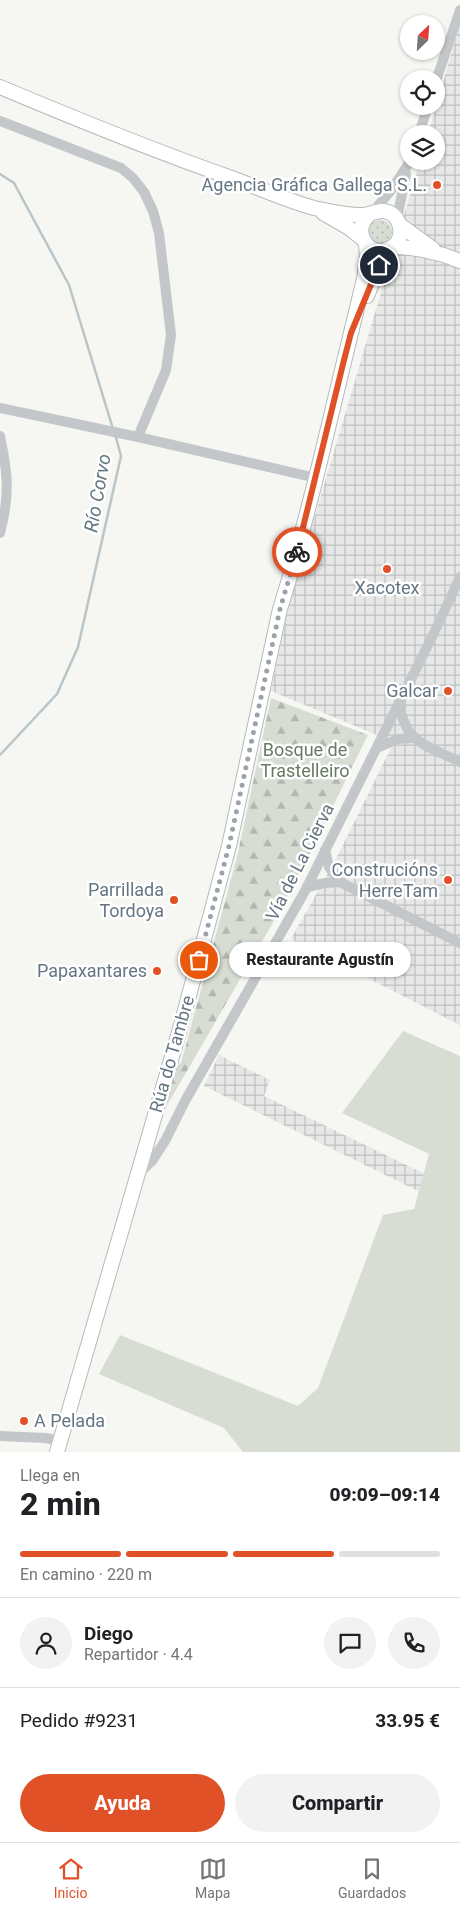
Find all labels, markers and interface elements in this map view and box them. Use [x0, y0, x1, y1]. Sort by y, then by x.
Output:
north arrow [400, 15, 445, 60]
map controls [400, 15, 445, 170]
button: locate [400, 70, 445, 115]
button: layers [400, 125, 445, 170]
place label: Agencia Gráfica Gallega S.L. [202, 174, 427, 195]
marker: Agencia Gráfica Gallega S.L. [431, 179, 443, 191]
pin [358, 244, 400, 286]
icon: home [365, 251, 393, 279]
water label: Río Corvo [79, 452, 116, 534]
courier [272, 527, 322, 577]
icon: bike [283, 538, 311, 566]
marker: Xacotex [381, 563, 393, 575]
place label: Xacotex [354, 577, 420, 598]
place label: Galcar [386, 680, 438, 701]
marker: Galcar [442, 685, 454, 697]
park label: Bosque de Trastelleiro [260, 739, 350, 781]
street label: Vía de La Cierva [261, 800, 338, 924]
place label: Construcións HerreTam [332, 859, 438, 901]
marker: Construcións HerreTam [442, 874, 454, 886]
place label: Parrillada Tordoya [88, 879, 164, 921]
marker: Parrillada Tordoya [168, 894, 180, 906]
pin [178, 939, 220, 981]
callout: Restaurante Agustín [229, 942, 412, 978]
icon: bag [185, 946, 213, 974]
text: Restaurante Agustín [246, 950, 394, 969]
place label: Papaxantares [37, 960, 147, 981]
marker: Papaxantares [151, 965, 163, 977]
street label: Rúa do Tambre [145, 993, 198, 1115]
place label: A Pelada [34, 1410, 105, 1431]
marker: A Pelada [18, 1415, 30, 1427]
text: Llega en [20, 1466, 80, 1485]
text: 09:09–09:14 [329, 1483, 440, 1506]
text: 2 min [20, 1485, 101, 1523]
text: En camino · 220 m [20, 1565, 152, 1584]
button: person [20, 1617, 72, 1669]
button: chat [324, 1617, 376, 1669]
button: phone [388, 1617, 440, 1669]
text: Diego [84, 1622, 133, 1645]
text: Repartidor · 4.4 [84, 1645, 193, 1664]
text: Pedido #9231 [20, 1709, 138, 1732]
text: 33.95 € [375, 1709, 440, 1732]
button: Ayuda [20, 1774, 225, 1832]
button: Compartir [235, 1774, 440, 1832]
tab: Inicio [54, 1855, 87, 1901]
tab: Mapa [195, 1855, 230, 1901]
tab: Guardados [338, 1855, 406, 1901]

